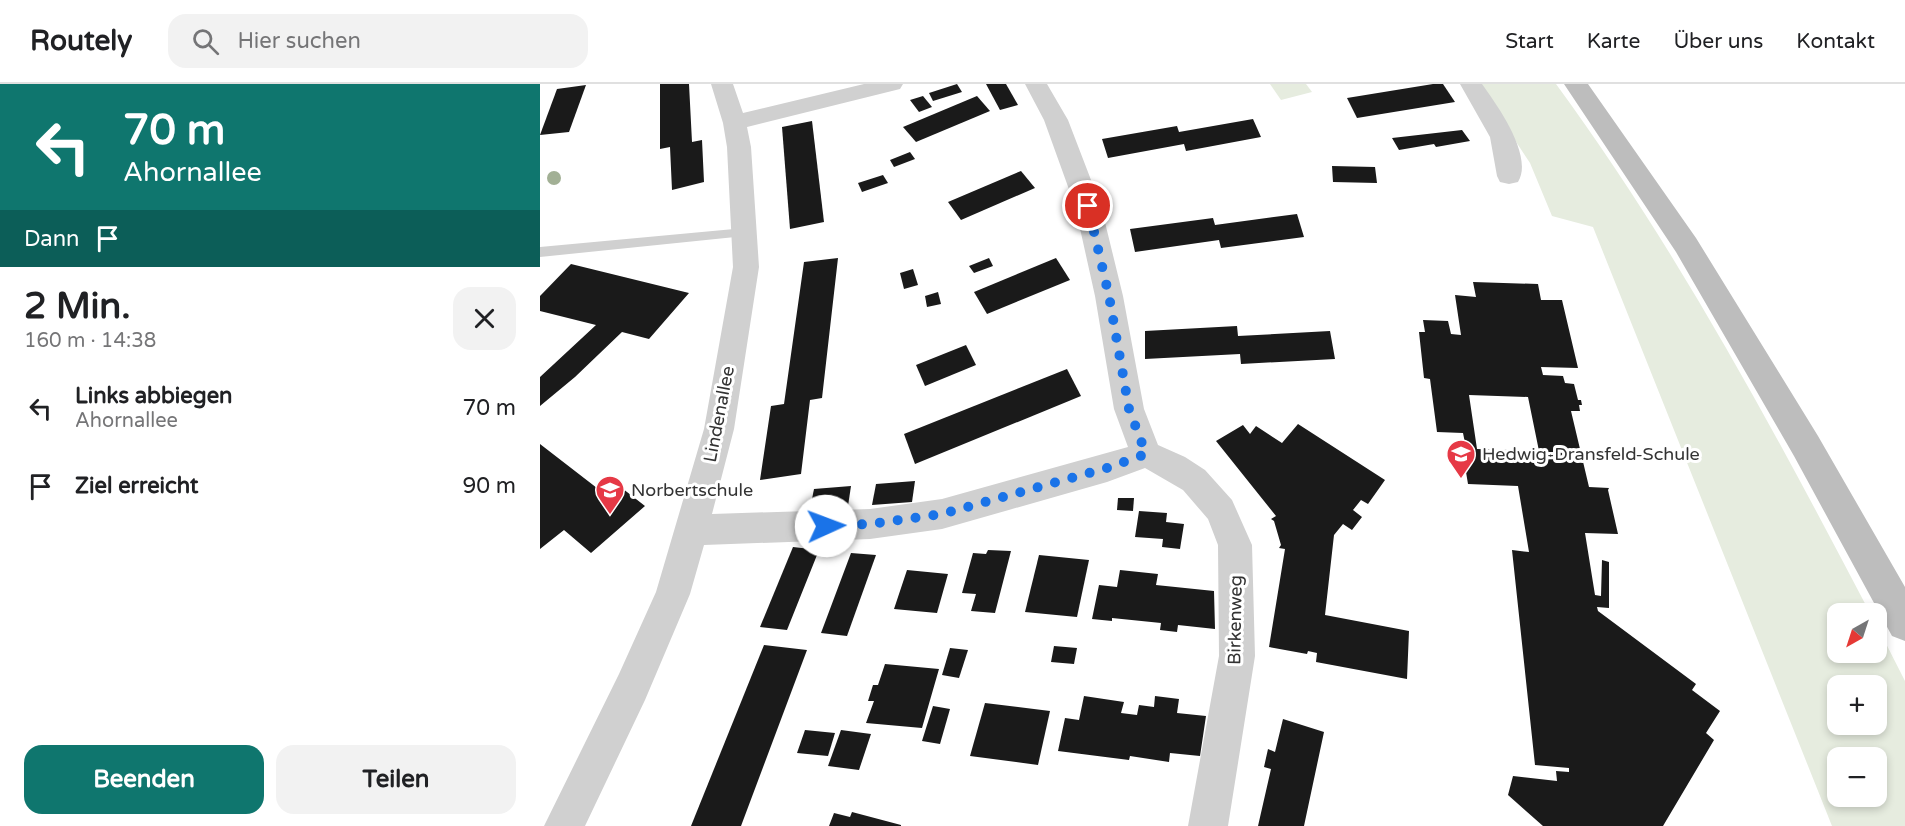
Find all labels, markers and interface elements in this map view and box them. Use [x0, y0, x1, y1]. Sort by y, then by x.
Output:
search box [168, 14, 588, 68]
text: Routely [30, 24, 132, 58]
icon: search [189, 25, 222, 58]
text: Hier suchen [237, 28, 361, 54]
text: Start [1505, 29, 1554, 54]
text: Karte [1587, 29, 1640, 54]
text: Über uns [1673, 29, 1763, 54]
text: Kontakt [1796, 29, 1875, 54]
text: 70 m [123, 105, 225, 156]
icon: left [24, 108, 102, 186]
text: Ahornallee [123, 156, 262, 189]
pin [1062, 180, 1113, 231]
icon: arrive [1071, 189, 1104, 222]
icon: arrive [91, 222, 124, 255]
text: Dann [24, 226, 79, 252]
text: 2 Min. [24, 285, 131, 328]
button: close [453, 287, 516, 350]
text: 160 m · 14:38 [24, 329, 156, 353]
street label: Lindenallee [699, 364, 739, 464]
text: Links abbiegen [75, 383, 233, 409]
icon: left [24, 392, 57, 425]
text: 70 m [462, 395, 516, 421]
text: Ahornallee [75, 409, 178, 433]
school or university icon: Hedwig-Dransfeld-Schule [1445, 438, 1477, 480]
place label: Hedwig-Dransfeld-Schule [1482, 443, 1700, 465]
icon: arrive [24, 470, 57, 503]
text: Ziel erreicht [75, 473, 198, 499]
text: 90 m [462, 473, 516, 499]
school or university icon: Norbertschule [594, 474, 626, 516]
place label: Norbertschule [631, 479, 753, 501]
position arrow [794, 494, 858, 558]
street label: Birkenweg [1223, 575, 1247, 665]
north arrow [1827, 603, 1887, 663]
map controls [1827, 603, 1887, 807]
button: + [1827, 675, 1887, 735]
button: Beenden [24, 745, 264, 814]
button: Teilen [276, 745, 516, 814]
button: − [1827, 747, 1887, 807]

